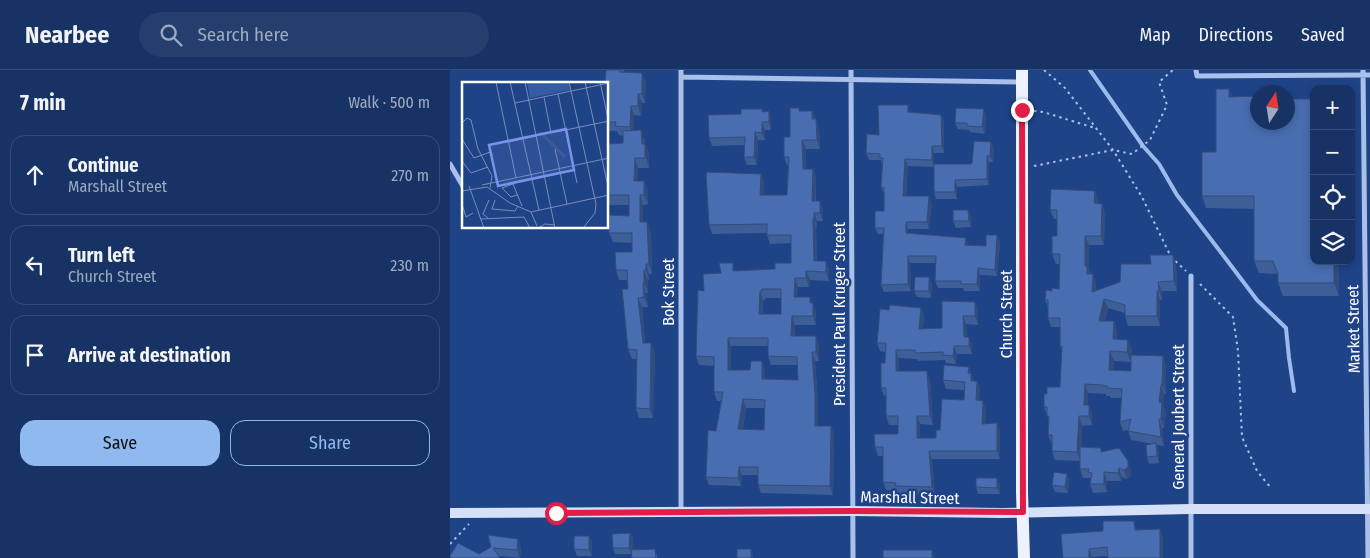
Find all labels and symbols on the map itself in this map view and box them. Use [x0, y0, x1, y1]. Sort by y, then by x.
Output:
inset map [462, 82, 609, 229]
north arrow [1250, 85, 1295, 130]
route end [1011, 99, 1034, 122]
street label: President Paul Kruger Street [830, 221, 849, 406]
street label: Bok Street [659, 257, 678, 326]
street label: Church Street [997, 269, 1016, 358]
street label: Market Street [1343, 284, 1364, 373]
street label: General Joubert Street [1169, 343, 1188, 490]
street label: Marshall Street [860, 487, 960, 508]
route start [545, 502, 568, 525]

